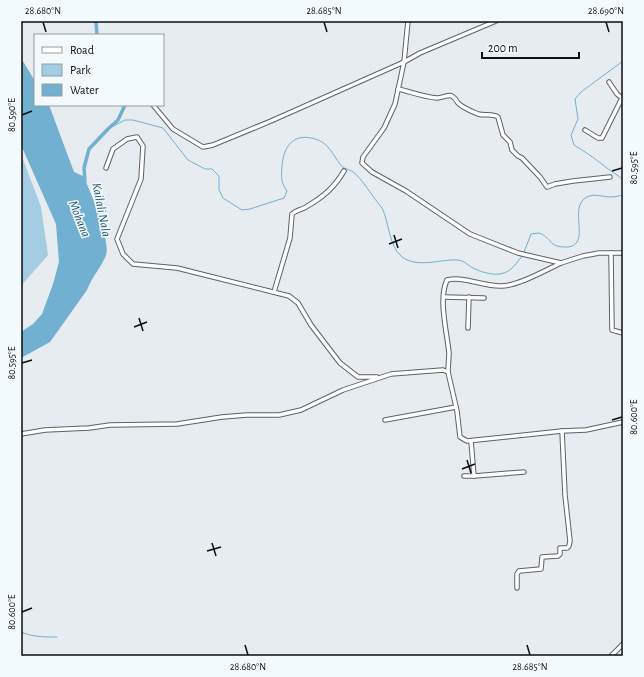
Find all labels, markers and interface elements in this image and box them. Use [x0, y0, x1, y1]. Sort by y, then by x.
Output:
text: 28.680°N [25, 6, 61, 16]
text: 28.685°N [307, 6, 341, 16]
text: 28.690°N [588, 6, 624, 16]
legend [34, 34, 164, 106]
scale bar [482, 34, 579, 60]
text: 200 m [488, 42, 518, 54]
text: Road [70, 44, 94, 56]
text: Park [70, 64, 91, 76]
text: Water [70, 84, 99, 96]
text: 80.590°E [7, 98, 17, 132]
text: 80.595°E [629, 151, 639, 185]
water label: Kailali Nala [89, 182, 113, 238]
water label: Mohana [66, 199, 92, 240]
text: 80.595°E [7, 346, 17, 380]
text: 80.600°E [629, 399, 639, 435]
text: 80.600°E [7, 594, 17, 630]
text: 28.680°N [230, 662, 266, 672]
text: 28.685°N [513, 662, 547, 672]

